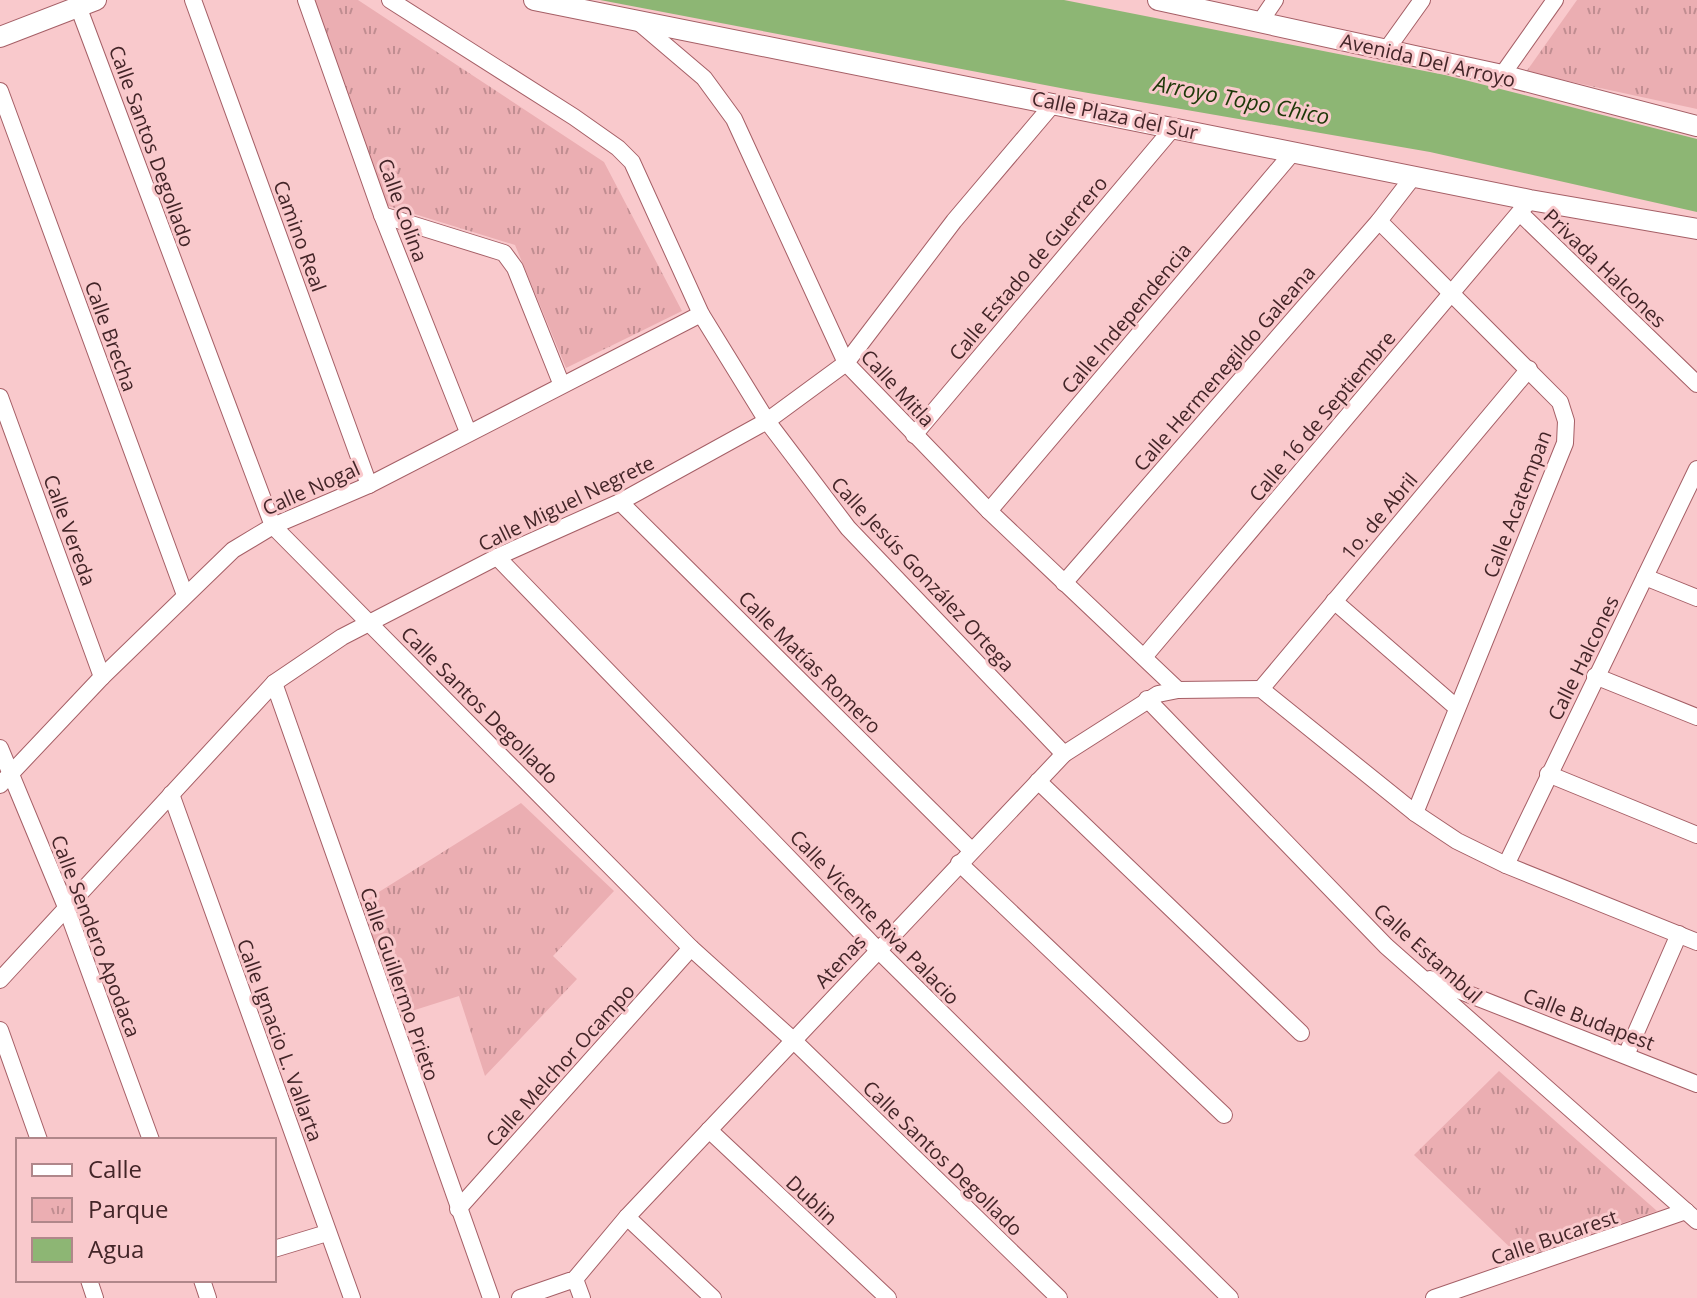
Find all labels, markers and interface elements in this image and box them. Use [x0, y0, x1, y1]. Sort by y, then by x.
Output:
street label: Avenida Del Arroyo [1338, 27, 1518, 93]
street label: Calle Santos Degollado [103, 42, 201, 250]
water label: Arroyo Topo Chico [1150, 67, 1332, 131]
street label: Calle Plaza del Sur [1029, 84, 1201, 146]
street label: Calle Colina [372, 154, 434, 266]
street label: Calle Estado de Guerrero [943, 170, 1113, 366]
street label: Camino Real [267, 177, 333, 295]
street label: Privada Halcones [1538, 203, 1672, 333]
street label: Calle Independencia [1055, 237, 1197, 399]
street label: Calle Hermenegildo Galeana [1127, 259, 1321, 477]
street label: Calle Brecha [79, 277, 143, 395]
street label: Calle 16 de Septiembre [1243, 325, 1401, 507]
street label: Calle Mitla [855, 343, 941, 433]
street label: Calle Acatempan [1476, 426, 1558, 582]
street label: Calle Miguel Negrete [473, 449, 659, 557]
street label: Calle Nogal [258, 454, 364, 522]
street label: 1o. de Abril [1335, 467, 1423, 565]
street label: Calle Vereda [37, 471, 103, 589]
street label: Calle Jesús González Ortega [825, 471, 1021, 677]
street label: Calle Matías Romero [733, 585, 887, 739]
street label: Calle Halcones [1541, 591, 1625, 725]
street label: Calle Santos Degollado [395, 620, 565, 790]
street label: Calle Vicente Riva Palacio [784, 824, 966, 1010]
street label: Calle Sendero Apodaca [45, 831, 147, 1041]
street label: Calle Guillermo Prieto [354, 884, 446, 1084]
street label: Calle Estambul [1368, 897, 1488, 1009]
street label: Atenas [808, 928, 872, 994]
street label: Calle Ignacio L. Vallarta [231, 935, 329, 1145]
street label: Calle Melchor Ocampo [479, 978, 641, 1152]
street label: Calle Budapest [1519, 982, 1659, 1056]
street label: Calle Santos Degollado [857, 1074, 1029, 1242]
legend [16, 1138, 276, 1282]
text: Calle [88, 1152, 142, 1185]
street label: Dublin [780, 1169, 844, 1231]
text: Parque [88, 1192, 168, 1225]
street label: Calle Bucarest [1487, 1203, 1621, 1271]
text: Agua [88, 1232, 144, 1265]

